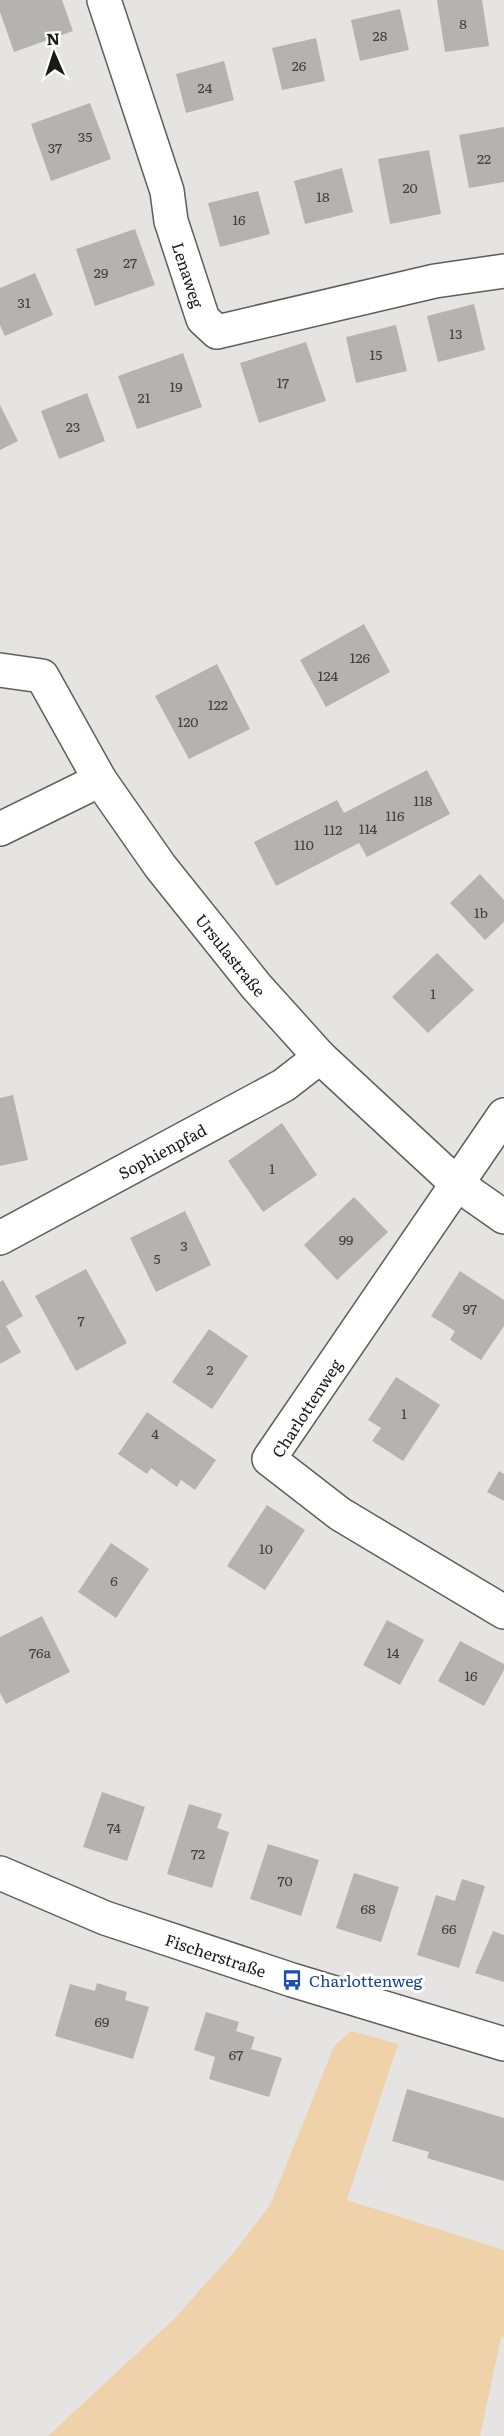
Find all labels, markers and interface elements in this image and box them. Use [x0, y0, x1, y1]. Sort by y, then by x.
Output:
house number: 8 [459, 13, 467, 33]
north arrow [24, 24, 84, 84]
house number: 28 [373, 25, 388, 45]
text: N [46, 26, 61, 50]
house number: 26 [292, 55, 307, 75]
house number: 24 [198, 77, 213, 97]
house number: 35 [78, 126, 92, 146]
house number: 37 [48, 137, 62, 157]
house number: 22 [477, 148, 491, 168]
house number: 20 [402, 177, 418, 197]
house number: 18 [316, 186, 330, 206]
house number: 16 [232, 209, 246, 229]
street label: Lenaweg [167, 239, 211, 311]
house number: 27 [123, 252, 137, 272]
house number: 29 [94, 262, 108, 282]
house number: 31 [17, 292, 31, 312]
house number: 13 [449, 323, 463, 343]
house number: 15 [370, 344, 382, 364]
house number: 17 [277, 372, 289, 392]
house number: 19 [169, 376, 183, 396]
house number: 21 [138, 387, 151, 407]
house number: 23 [66, 416, 80, 436]
house number: 126 [350, 647, 371, 667]
house number: 124 [318, 665, 339, 685]
house number: 122 [208, 694, 228, 714]
house number: 120 [178, 711, 198, 731]
house number: 118 [413, 790, 433, 810]
house number: 116 [386, 805, 405, 825]
house number: 114 [359, 818, 378, 838]
house number: 112 [324, 819, 342, 839]
house number: 110 [294, 834, 314, 854]
house number: 1b [474, 902, 488, 922]
street label: Ursulastraße [190, 908, 272, 1001]
house number: 1 [430, 983, 436, 1003]
street label: Sophienpfad [114, 1117, 211, 1184]
house number: 1 [269, 1158, 275, 1178]
house number: 99 [339, 1229, 353, 1249]
house number: 3 [180, 1235, 188, 1255]
house number: 5 [153, 1248, 161, 1268]
house number: 97 [463, 1298, 477, 1318]
house number: 7 [77, 1310, 85, 1330]
street label: Charlottenweg [265, 1354, 347, 1462]
house number: 2 [206, 1359, 214, 1379]
house number: 1 [401, 1403, 407, 1423]
house number: 4 [151, 1423, 159, 1443]
house number: 10 [259, 1538, 273, 1558]
house number: 6 [110, 1570, 118, 1590]
house number: 76a [29, 1642, 52, 1662]
house number: 14 [387, 1642, 400, 1662]
house number: 16 [464, 1665, 478, 1685]
house number: 74 [107, 1817, 121, 1837]
house number: 72 [191, 1843, 205, 1863]
house number: 70 [277, 1870, 293, 1890]
house number: 68 [360, 1898, 376, 1918]
house number: 66 [441, 1918, 457, 1938]
street label: Fischerstraße [162, 1927, 269, 1983]
bus stop icon: Charlottenweg [280, 1968, 304, 1992]
place label: Charlottenweg [309, 1968, 422, 1992]
house number: 69 [95, 2011, 109, 2031]
house number: 67 [229, 2044, 243, 2064]

